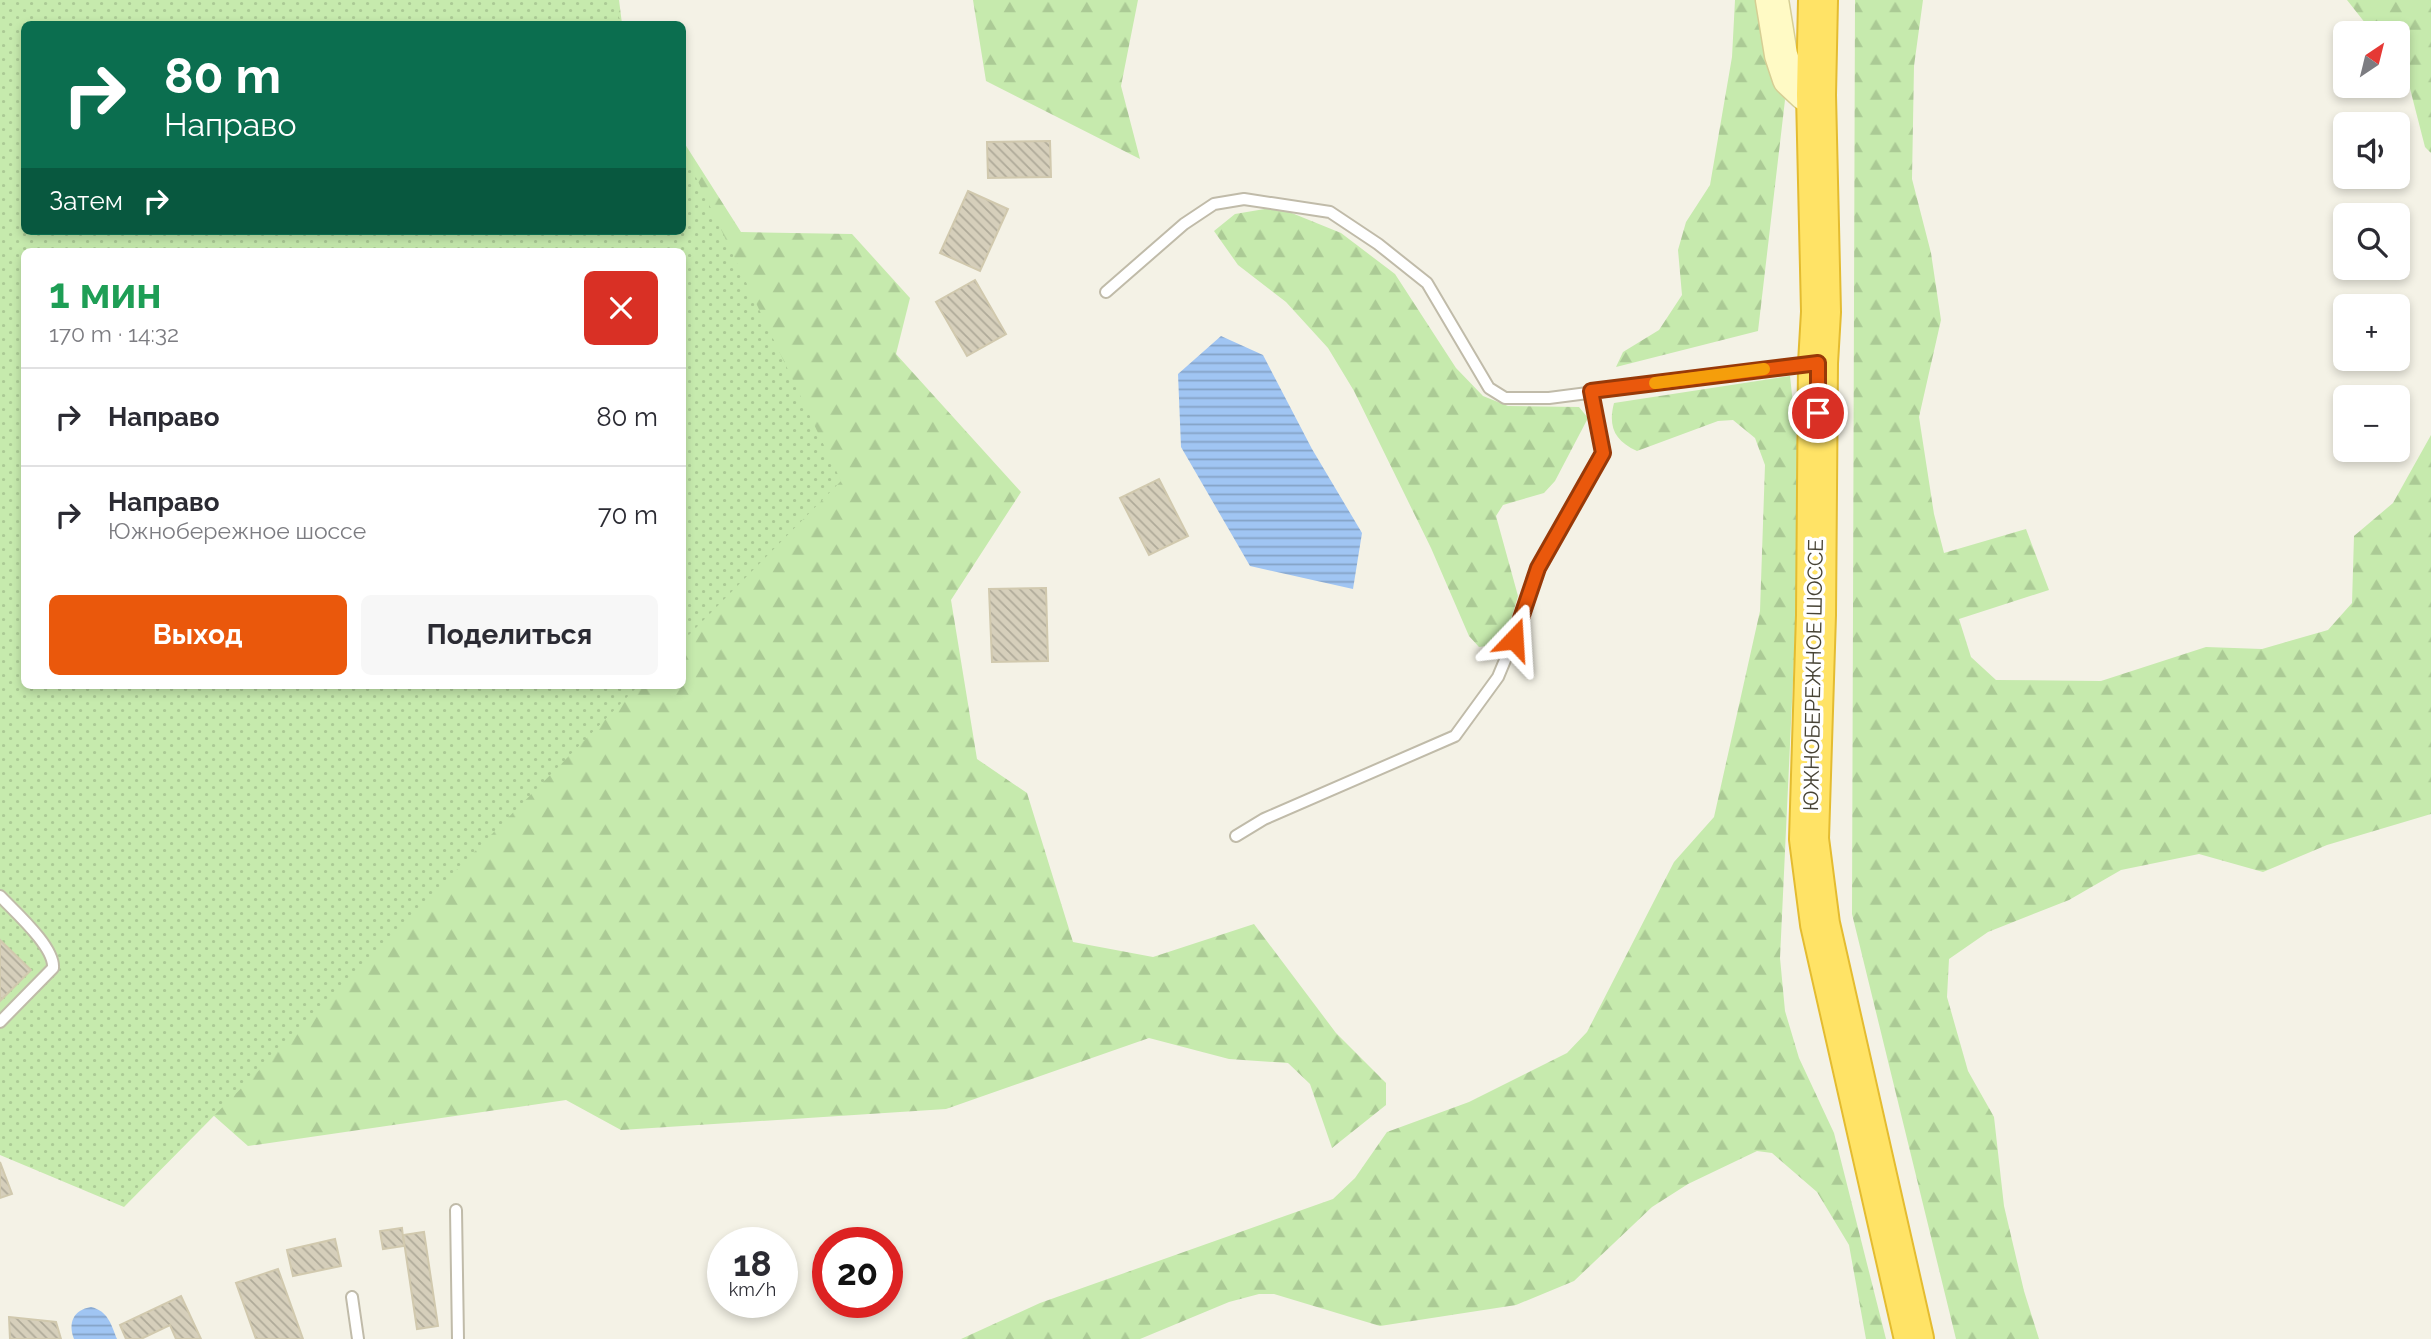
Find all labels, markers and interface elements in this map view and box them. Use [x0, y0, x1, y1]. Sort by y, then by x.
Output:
north arrow [2333, 21, 2410, 98]
map controls [2333, 21, 2410, 462]
text: 80 m [164, 47, 281, 104]
icon: right [49, 49, 140, 140]
text: Направо [164, 106, 296, 143]
button: sound [2333, 112, 2410, 189]
icon: right [137, 182, 175, 220]
text: Затем [49, 186, 123, 216]
button: search [2333, 203, 2410, 280]
text: 1 мин [49, 269, 162, 318]
button: close [584, 271, 658, 345]
button: + [2333, 294, 2410, 371]
text: 170 m · 14:32 [49, 320, 179, 347]
pin [1788, 383, 1848, 443]
button: − [2333, 385, 2410, 462]
icon: arrive [1799, 394, 1837, 432]
icon: right [49, 398, 87, 436]
text: Направо [108, 402, 219, 432]
text: 80 m [596, 402, 658, 432]
text: Направо [108, 487, 219, 517]
icon: right [49, 496, 87, 534]
text: 70 m [598, 500, 658, 530]
text: Южнобережное шоссе [108, 517, 366, 544]
street label: ЮЖНОБЕРЕЖНОЕ ШОССЕ [1798, 539, 1828, 811]
button: Выход [49, 595, 347, 675]
button: Поделиться [361, 595, 658, 675]
position arrow [1477, 602, 1551, 676]
speed limit sign: 20 [812, 1227, 903, 1318]
text: 18 [733, 1243, 772, 1284]
text: km/h [729, 1279, 776, 1300]

